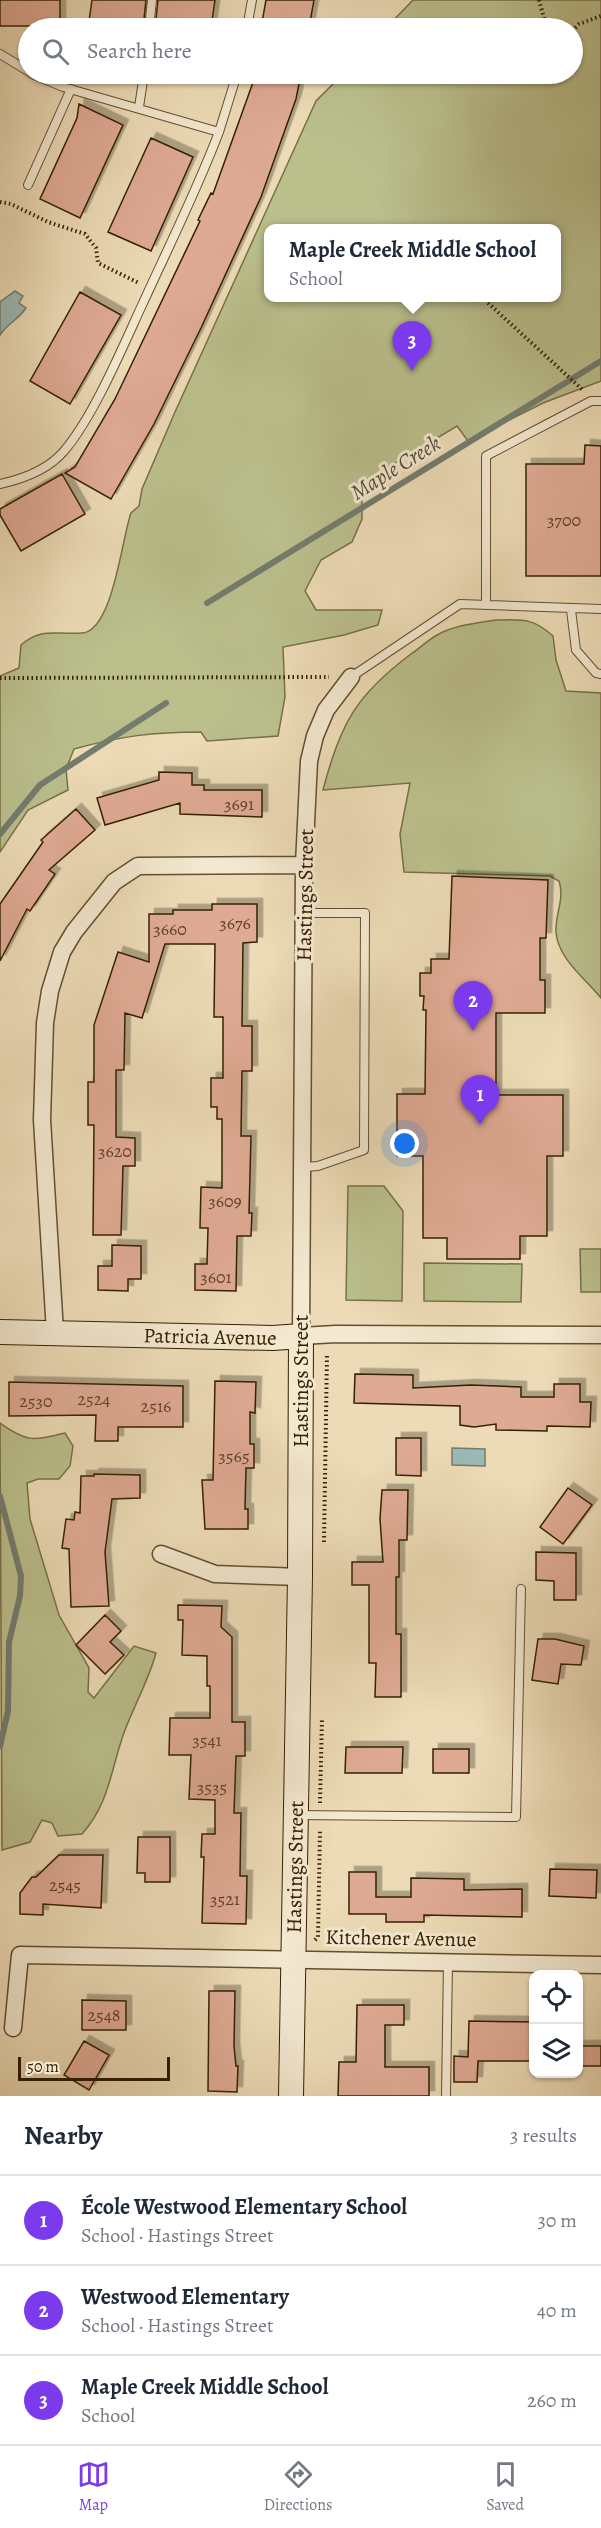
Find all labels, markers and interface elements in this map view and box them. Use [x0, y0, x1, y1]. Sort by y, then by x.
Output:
search box [18, 18, 583, 84]
icon: search [39, 35, 72, 68]
text: Search here [87, 36, 192, 66]
popup [264, 224, 561, 302]
text: Maple Creek Middle School [289, 235, 536, 265]
text: School [289, 265, 343, 292]
pin: 3 [392, 322, 432, 371]
water label: Maple Creek [345, 428, 446, 507]
house number: 3700 [547, 508, 581, 532]
house number: 3691 [224, 792, 254, 816]
street label: Hastings Street [290, 828, 320, 962]
house number: 3676 [219, 911, 251, 935]
house number: 3660 [153, 917, 187, 941]
pin: 2 [454, 982, 492, 1031]
pin: 1 [460, 1076, 500, 1125]
your location [390, 1129, 419, 1158]
house number: 3620 [98, 1139, 132, 1163]
house number: 3609 [208, 1189, 242, 1213]
house number: 3601 [200, 1265, 232, 1289]
street label: Hastings Street [287, 1315, 315, 1447]
street label: Patricia Avenue [143, 1321, 277, 1352]
house number: 2524 [78, 1387, 111, 1411]
house number: 2530 [19, 1389, 53, 1413]
house number: 2516 [141, 1394, 171, 1418]
house number: 3565 [218, 1444, 250, 1468]
house number: 3541 [192, 1728, 222, 1752]
house number: 3535 [197, 1775, 227, 1799]
street label: Hastings Street [280, 1800, 310, 1934]
house number: 2545 [49, 1873, 81, 1897]
house number: 3521 [210, 1887, 240, 1911]
street label: Kitchener Avenue [325, 1923, 477, 1953]
map controls [529, 1970, 583, 2078]
button: locate [529, 1970, 583, 2024]
house number: 2548 [87, 2003, 121, 2027]
button: layers [529, 2024, 583, 2078]
scale bar [18, 2054, 170, 2082]
text: 50 m [27, 2056, 59, 2078]
text: Nearby [24, 2118, 103, 2153]
text: 3 results [510, 2122, 577, 2149]
text: École Westwood Elementary School [81, 2192, 407, 2222]
text: 1 [40, 2207, 47, 2234]
text: 30 m [537, 2207, 577, 2234]
text: School · Hastings Street [81, 2222, 273, 2249]
text: Westwood Elementary [81, 2282, 289, 2312]
text: 2 [39, 2297, 48, 2324]
text: 40 m [537, 2297, 577, 2324]
text: School · Hastings Street [81, 2312, 273, 2339]
text: Maple Creek Middle School [81, 2372, 329, 2402]
text: 3 [39, 2387, 48, 2414]
text: 260 m [527, 2387, 577, 2414]
text: School [81, 2402, 135, 2429]
tab: Map [77, 2458, 110, 2516]
tab: Directions [264, 2458, 332, 2516]
tab: Saved [486, 2458, 524, 2516]

